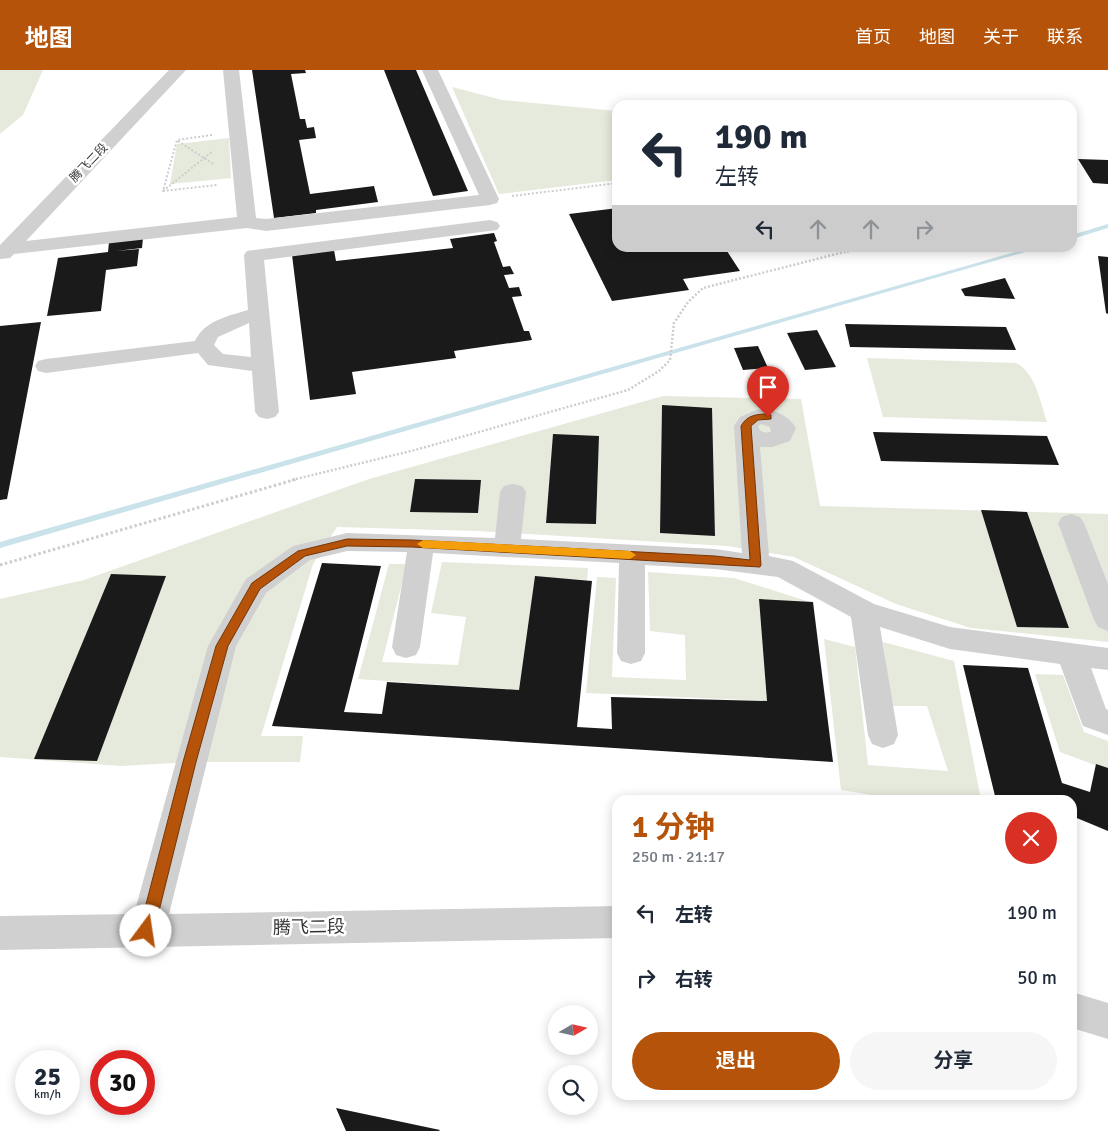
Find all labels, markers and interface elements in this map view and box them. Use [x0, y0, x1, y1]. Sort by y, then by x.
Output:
text: 地图 [25, 23, 73, 53]
text: 首页 [855, 26, 891, 48]
text: 地图 [919, 26, 955, 48]
text: 关于 [983, 26, 1019, 48]
text: 联系 [1047, 26, 1083, 48]
text: 190 m [715, 115, 808, 158]
icon: left [632, 120, 697, 185]
street label: 腾飞二段 [67, 141, 111, 185]
text: 左转 [715, 163, 759, 190]
icon: left [751, 215, 779, 243]
icon: ahead [804, 215, 832, 243]
icon: ahead [857, 215, 885, 243]
icon: right [910, 215, 938, 243]
pin [747, 366, 789, 417]
icon: arrive [754, 373, 782, 401]
text: 1 分钟 [632, 809, 715, 846]
button: close [1005, 812, 1057, 864]
text: 250 m · 21:17 [632, 847, 725, 867]
icon: left [632, 899, 660, 927]
text: 190 m [1007, 901, 1057, 925]
text: 左转 [675, 903, 713, 927]
position arrow [119, 904, 171, 956]
street label: 腾飞二段 [273, 915, 345, 939]
icon: right [632, 964, 660, 992]
text: 50 m [1017, 966, 1057, 990]
text: 右转 [675, 968, 713, 992]
north arrow [548, 1005, 598, 1055]
map controls [548, 1005, 598, 1115]
button: 退出 [632, 1032, 840, 1090]
button: 分享 [850, 1032, 1057, 1090]
speed limit sign: 30 [90, 1050, 155, 1115]
text: 25 [34, 1061, 61, 1092]
button: search [548, 1065, 598, 1115]
text: km/h [34, 1087, 61, 1102]

